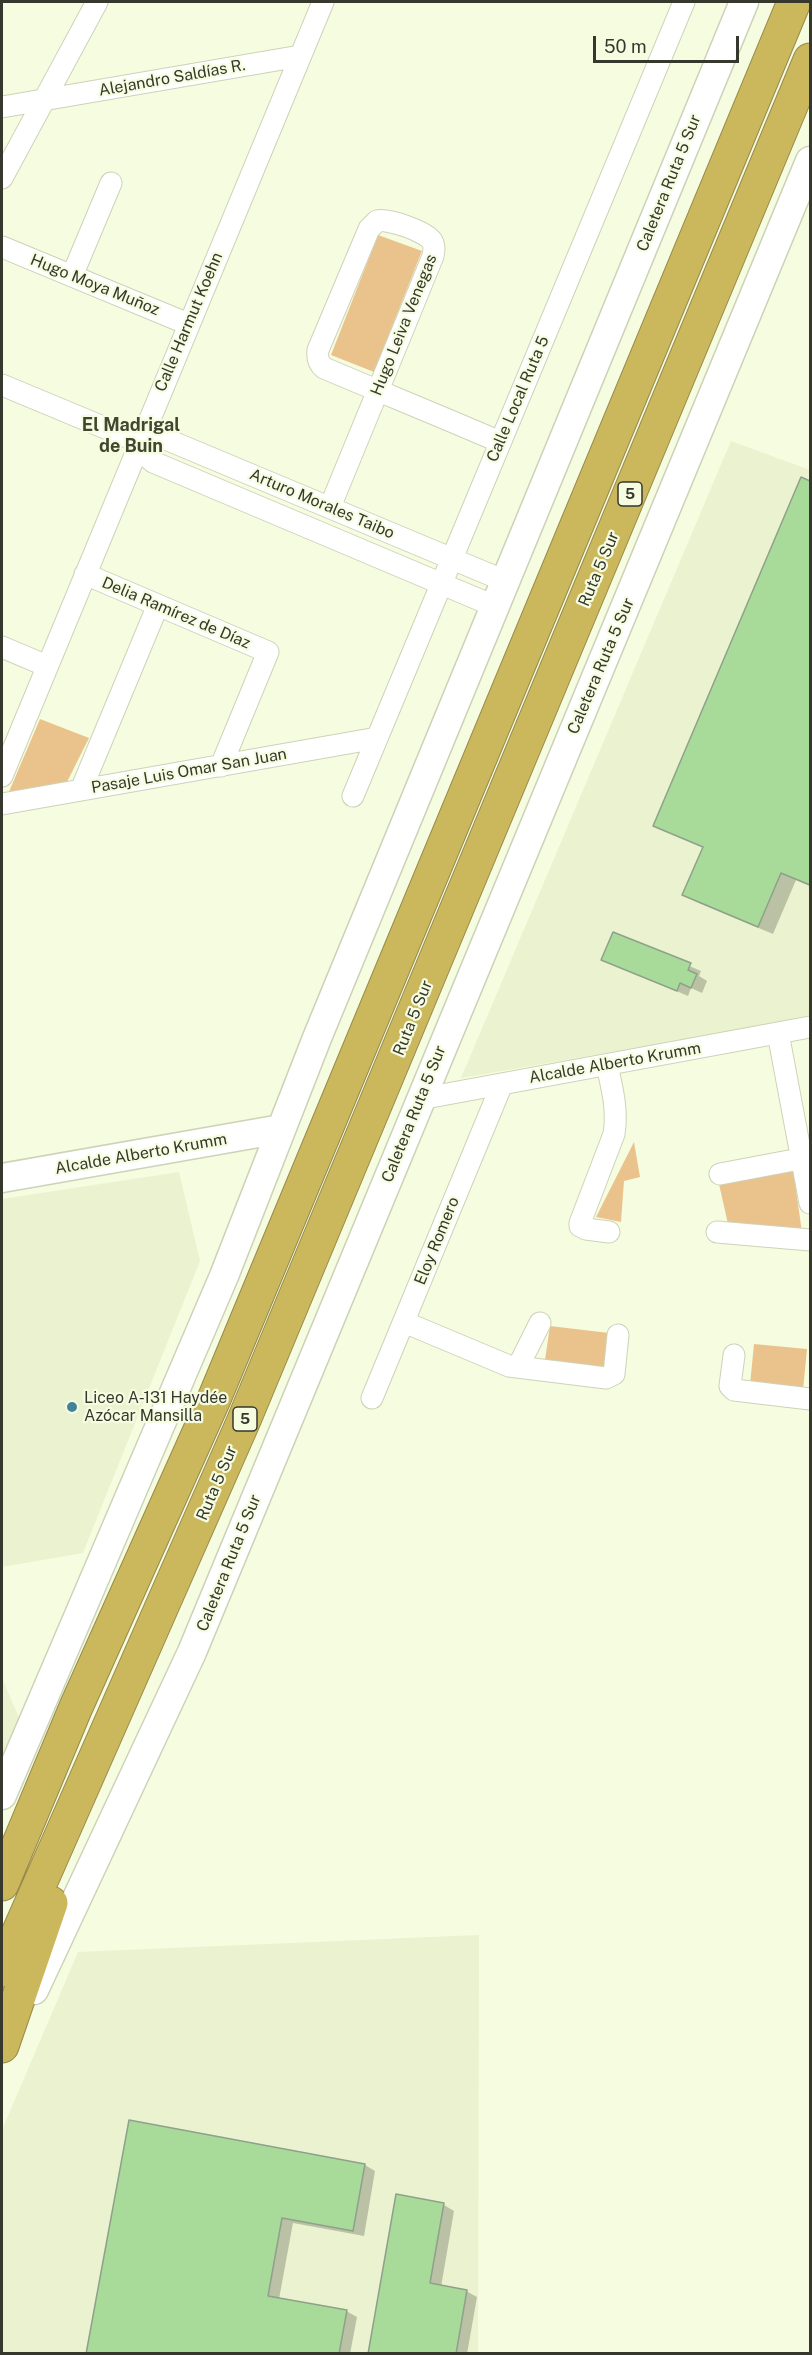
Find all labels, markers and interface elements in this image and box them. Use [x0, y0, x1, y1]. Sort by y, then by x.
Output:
scale bar [596, 24, 742, 62]
text: 50 m [604, 36, 647, 57]
street label: Alejandro Saldías R. [97, 56, 247, 100]
street label: Caletera Ruta 5 Sur [633, 112, 705, 254]
street label: Hugo Moya Muñoz [28, 250, 162, 320]
street label: Calle Harmut Koehn [151, 250, 227, 394]
street label: Hugo Leiva Venegas [367, 252, 441, 398]
street label: Calle Local Ruta 5 [483, 333, 553, 465]
district label: El Madrigal de Buin [82, 414, 180, 456]
street label: Arturo Morales Taibo [247, 465, 397, 543]
road number: 5 [618, 482, 642, 506]
street label: Ruta 5 Sur [575, 529, 623, 609]
street label: Delia Ramírez de Díaz [99, 573, 253, 653]
street label: Caletera Ruta 5 Sur [564, 595, 638, 737]
street label: Pasaje Luis Omar San Juan [90, 744, 288, 798]
street label: Ruta 5 Sur [389, 978, 437, 1058]
street label: Alcalde Alberto Krumm [528, 1038, 702, 1088]
street label: Caletera Ruta 5 Sur [378, 1043, 450, 1185]
street label: Alcalde Alberto Krumm [54, 1129, 228, 1179]
street label: Eloy Romero [411, 1194, 463, 1288]
place label: Liceo A-131 Haydée Azócar Mansilla [84, 1388, 227, 1426]
marker: Liceo A-131 Haydée Azócar Mansilla [65, 1400, 79, 1414]
road number: 5 [233, 1407, 257, 1431]
street label: Ruta 5 Sur [193, 1443, 241, 1523]
street label: Caletera Ruta 5 Sur [193, 1492, 265, 1634]

